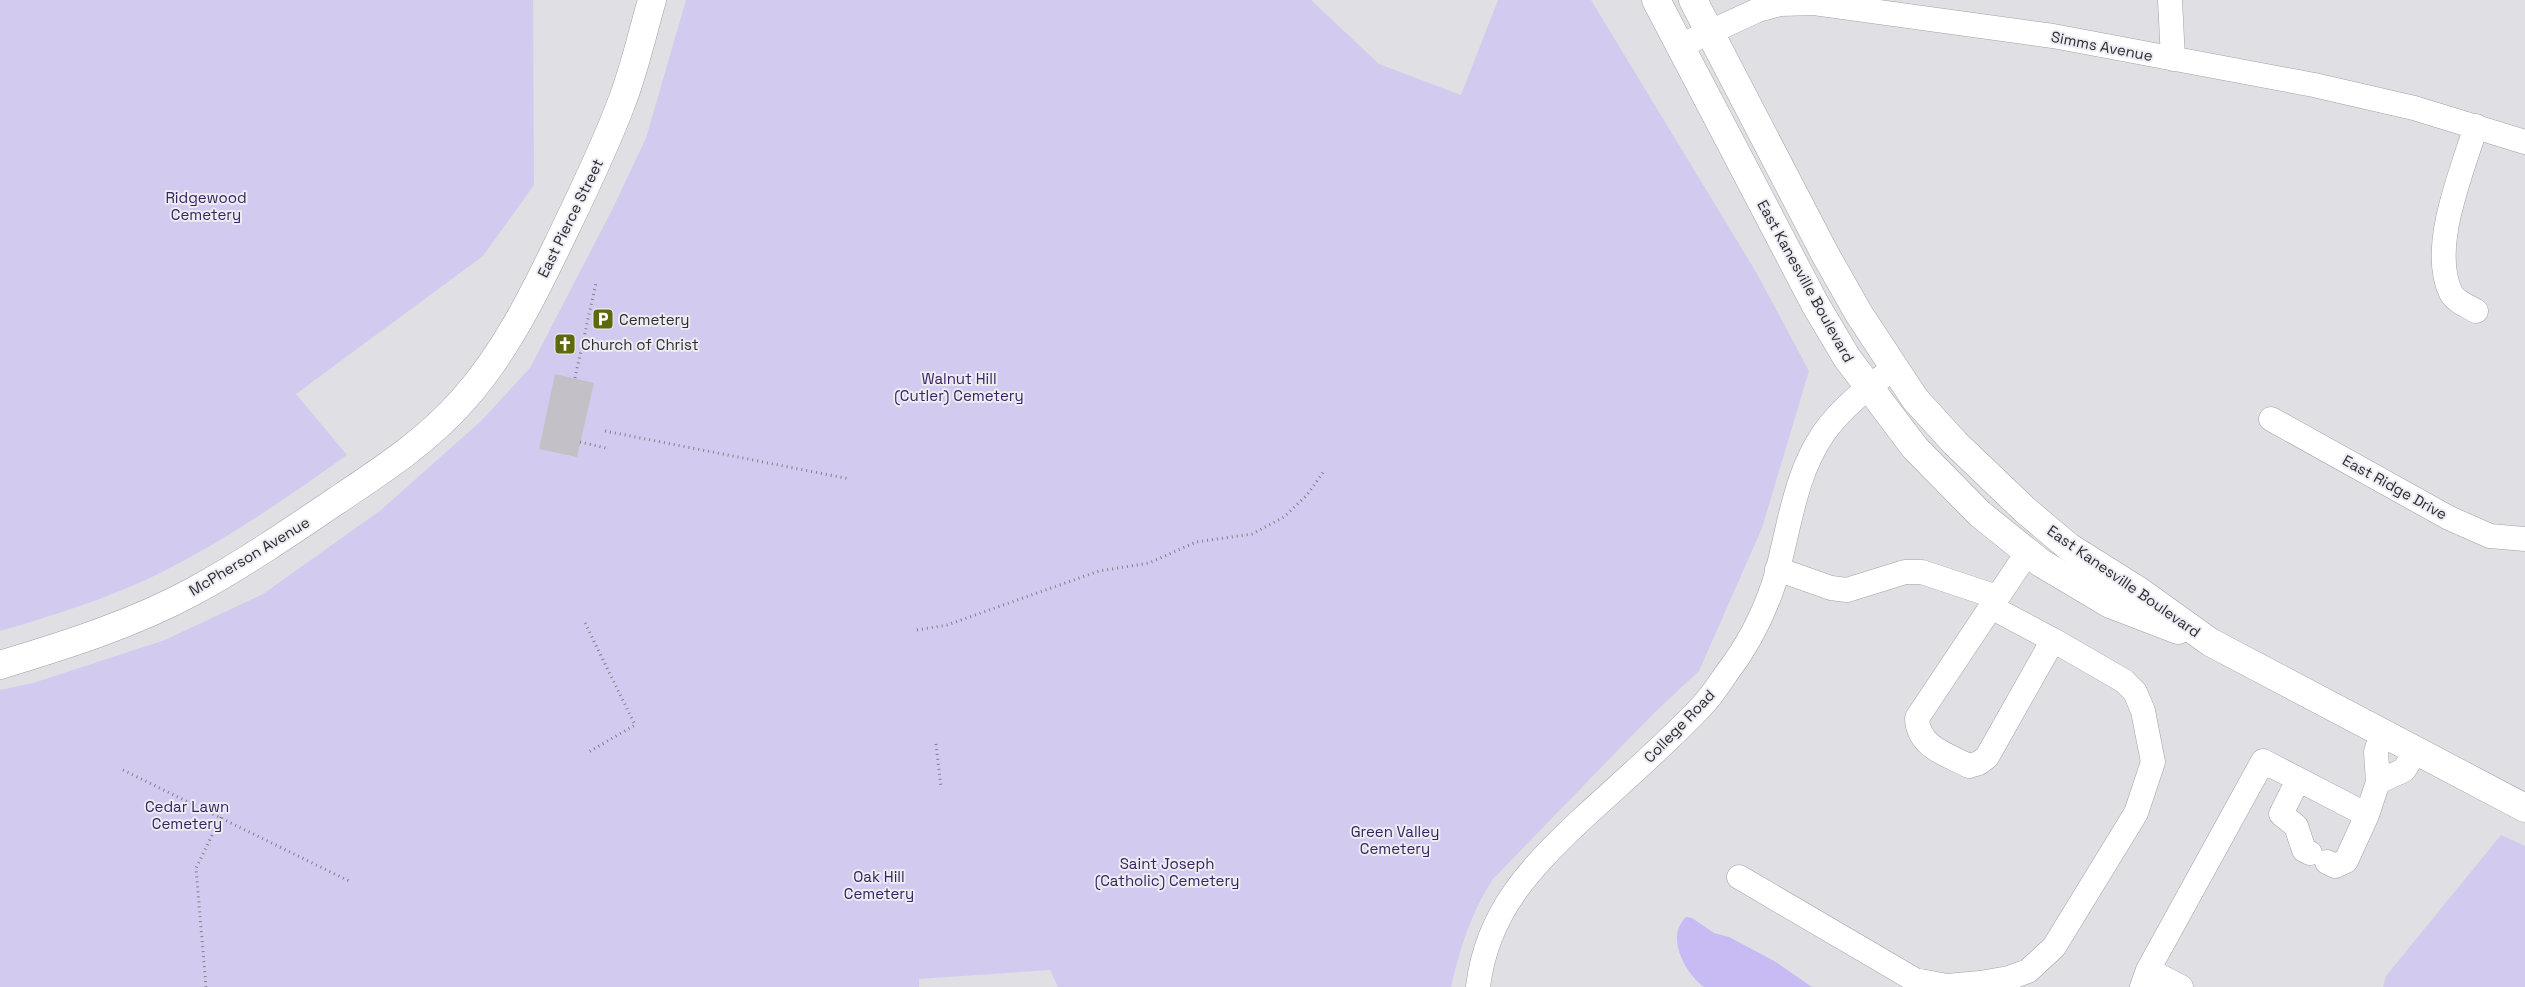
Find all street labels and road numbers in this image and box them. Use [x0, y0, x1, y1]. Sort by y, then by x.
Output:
street label: Simms Avenue [2050, 27, 2155, 65]
street label: East Pierce Street [533, 155, 607, 281]
street label: East Kanesville Boulevard [1753, 196, 1859, 366]
street label: East Ridge Drive [2339, 450, 2451, 524]
street label: McPherson Avenue [185, 512, 313, 600]
street label: East Kanesville Boulevard [2044, 521, 2204, 641]
street label: College Road [1639, 685, 1719, 767]

